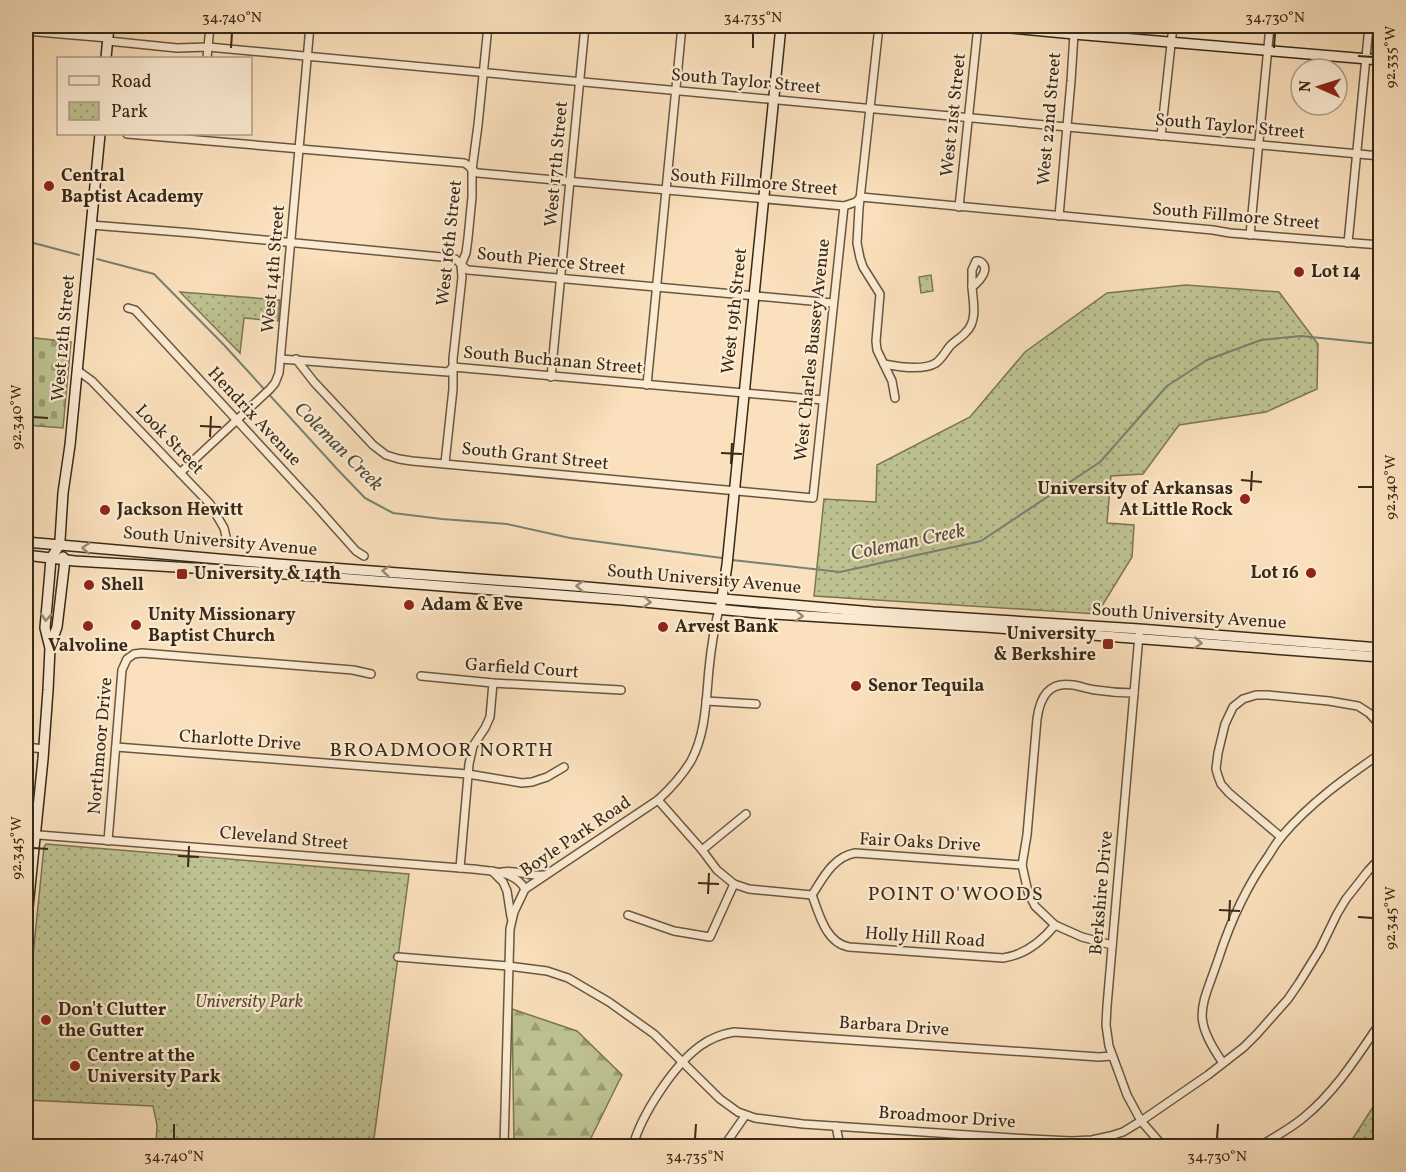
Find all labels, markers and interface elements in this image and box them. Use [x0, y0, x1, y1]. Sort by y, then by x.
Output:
text: 34.740°N [202, 8, 262, 29]
text: 34.735°N [724, 8, 782, 29]
text: 34.730°N [1245, 8, 1305, 29]
text: 92.335°W [1381, 26, 1402, 88]
street label: West 22nd Street [1032, 51, 1068, 187]
street label: West 21st Street [935, 52, 973, 178]
legend [57, 57, 252, 135]
north arrow [1289, 57, 1349, 117]
street label: South Taylor Street [670, 63, 822, 101]
text: Road [111, 70, 152, 95]
text: N [1295, 80, 1317, 93]
text: Park [111, 100, 148, 125]
street label: West 17th Street [539, 100, 575, 228]
street label: South Taylor Street [1154, 108, 1306, 146]
street label: South Fillmore Street [669, 163, 839, 203]
place label: Central Baptist Academy [61, 164, 203, 210]
marker: Central Baptist Academy [42, 179, 56, 193]
street label: West 16th Street [431, 179, 469, 307]
street label: South Fillmore Street [1151, 197, 1321, 237]
street label: West 14th Street [256, 204, 292, 334]
street label: West Charles Bussey Avenue [789, 237, 837, 463]
street label: South Pierce Street [475, 242, 627, 282]
street label: West 19th Street [716, 247, 754, 375]
place label: Lot 14 [1311, 260, 1361, 285]
marker: Lot 14 [1292, 265, 1306, 279]
street label: West 12th Street [46, 274, 82, 402]
street label: South Buchanan Street [462, 341, 644, 381]
street label: Hendrix Avenue [201, 362, 307, 472]
text: 92.340°W [7, 384, 28, 450]
water label: Coleman Creek [287, 396, 389, 498]
street label: Look Street [129, 399, 209, 481]
street label: South Grant Street [460, 437, 610, 477]
text: 92.340°W [1381, 454, 1402, 520]
place label: University of Arkansas At Little Rock [1038, 477, 1233, 523]
marker: University of Arkansas At Little Rock [1238, 492, 1252, 506]
place label: Jackson Hewitt [116, 498, 244, 523]
marker: Jackson Hewitt [98, 503, 112, 517]
water label: Coleman Creek [848, 517, 968, 569]
street label: South University Avenue [122, 521, 318, 563]
one-way arrow [82, 542, 91, 555]
street label: South University Avenue [606, 559, 802, 601]
place label: Lot 16 [1250, 561, 1299, 586]
place label: University & 14th [194, 562, 341, 587]
one-way arrow [381, 565, 390, 578]
marker: Lot 16 [1304, 566, 1318, 580]
marker: University & 14th [175, 567, 189, 581]
place label: Shell [101, 573, 144, 598]
marker: Shell [82, 578, 96, 592]
one-way arrow [575, 580, 585, 593]
place label: Adam & Eve [421, 593, 523, 618]
one-way arrow [642, 595, 651, 608]
marker: Adam & Eve [402, 598, 416, 612]
street label: South University Avenue [1091, 598, 1287, 636]
place label: Unity Missionary Baptist Church [148, 603, 296, 649]
one-way arrow [794, 609, 803, 622]
one-way arrow [40, 613, 53, 622]
place label: Arvest Bank [675, 615, 778, 640]
marker: Unity Missionary Baptist Church [129, 618, 143, 632]
marker: Valvoline [81, 619, 95, 633]
marker: Arvest Bank [656, 620, 670, 634]
place label: University & Berkshire [994, 622, 1096, 668]
place label: Valvoline [48, 634, 128, 659]
marker: University & Berkshire [1101, 637, 1115, 651]
one-way arrow [1193, 637, 1202, 650]
street label: Garfield Court [464, 653, 580, 685]
place label: Senor Tequila [868, 674, 985, 699]
street label: Northmoor Drive [83, 676, 119, 816]
marker: Senor Tequila [849, 679, 863, 693]
street label: Charlotte Drive [178, 724, 302, 758]
district label: BROADMOOR NORTH [329, 737, 555, 765]
street label: Boyle Park Road [516, 791, 636, 883]
text: 92.345°W [7, 816, 28, 880]
street label: Cleveland Street [218, 821, 350, 857]
street label: Fair Oaks Drive [858, 827, 982, 859]
street label: Berkshire Drive [1084, 830, 1120, 956]
district label: POINT O'WOODS [868, 881, 1044, 909]
text: 92.345°W [1381, 886, 1402, 950]
street label: Holly Hill Road [864, 921, 986, 955]
park label: University Park [195, 990, 303, 1015]
place label: Don't Clutter the Gutter [58, 998, 167, 1044]
street label: Barbara Drive [838, 1011, 950, 1043]
marker: Don't Clutter the Gutter [39, 1013, 53, 1027]
place label: Centre at the University Park [87, 1044, 221, 1090]
marker: Centre at the University Park [68, 1059, 82, 1073]
street label: Broadmoor Drive [877, 1101, 1017, 1135]
text: 34.740°N [144, 1147, 204, 1168]
text: 34.735°N [666, 1147, 724, 1168]
text: 34.730°N [1187, 1147, 1247, 1168]

